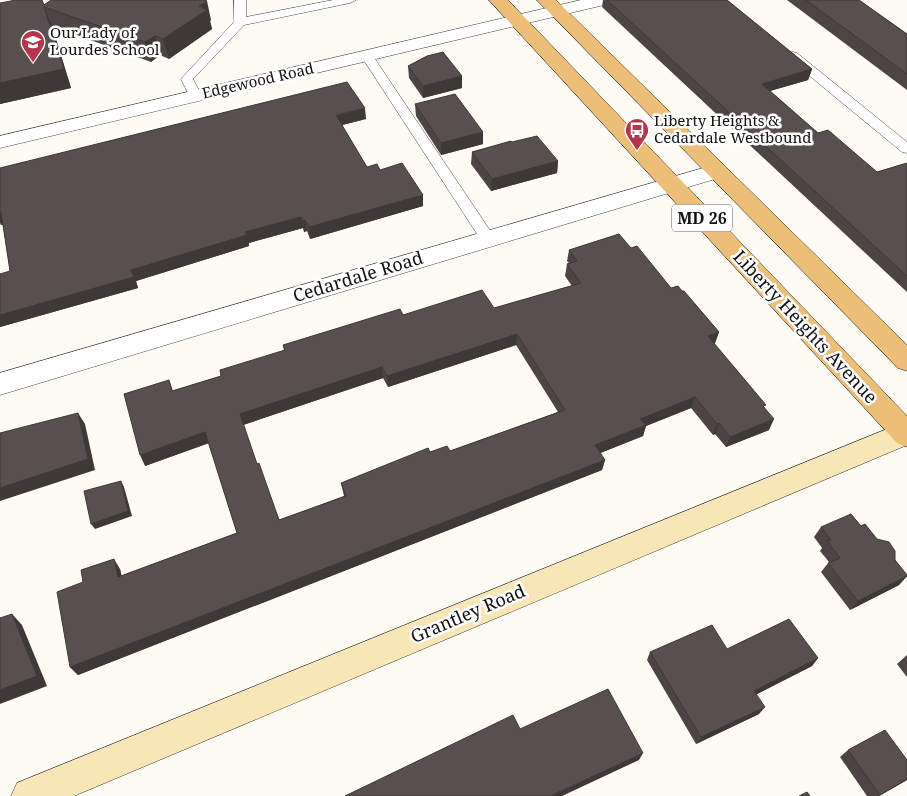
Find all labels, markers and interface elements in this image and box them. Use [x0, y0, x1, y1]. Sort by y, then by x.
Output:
place label: Our Lady of Lourdes School [50, 22, 160, 59]
school or university icon: Our Lady of Lourdes School [20, 29, 46, 63]
street label: Edgewood Road [200, 57, 316, 103]
place label: Liberty Heights & Cedardale Westbound [654, 110, 811, 147]
bus stop icon: Liberty Heights & Cedardale Westbound [624, 117, 650, 151]
road number: MD 26 [672, 204, 732, 232]
street label: Liberty Heights Avenue [728, 244, 883, 408]
street label: Cedardale Road [290, 245, 426, 307]
street label: Grantley Road [407, 578, 529, 648]

